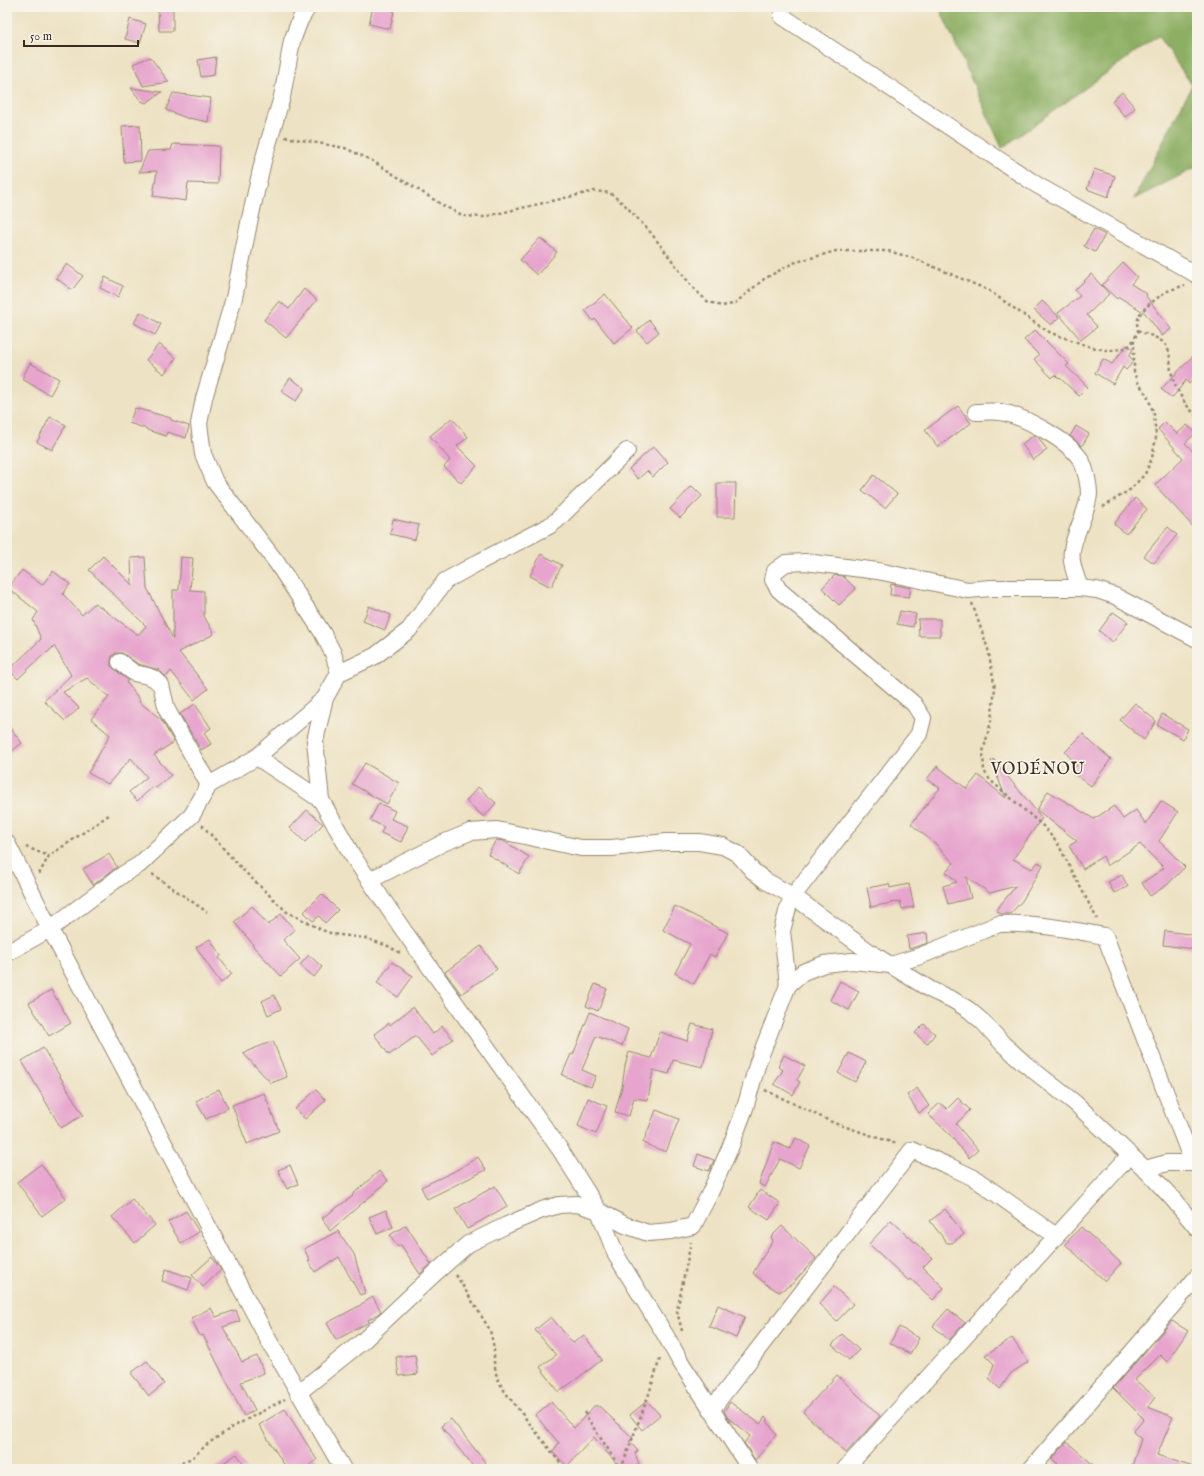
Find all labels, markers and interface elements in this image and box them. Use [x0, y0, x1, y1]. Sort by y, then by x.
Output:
scale bar [24, 22, 138, 48]
text: 50 m [30, 29, 52, 44]
district label: VODÉNOU [990, 758, 1085, 780]

